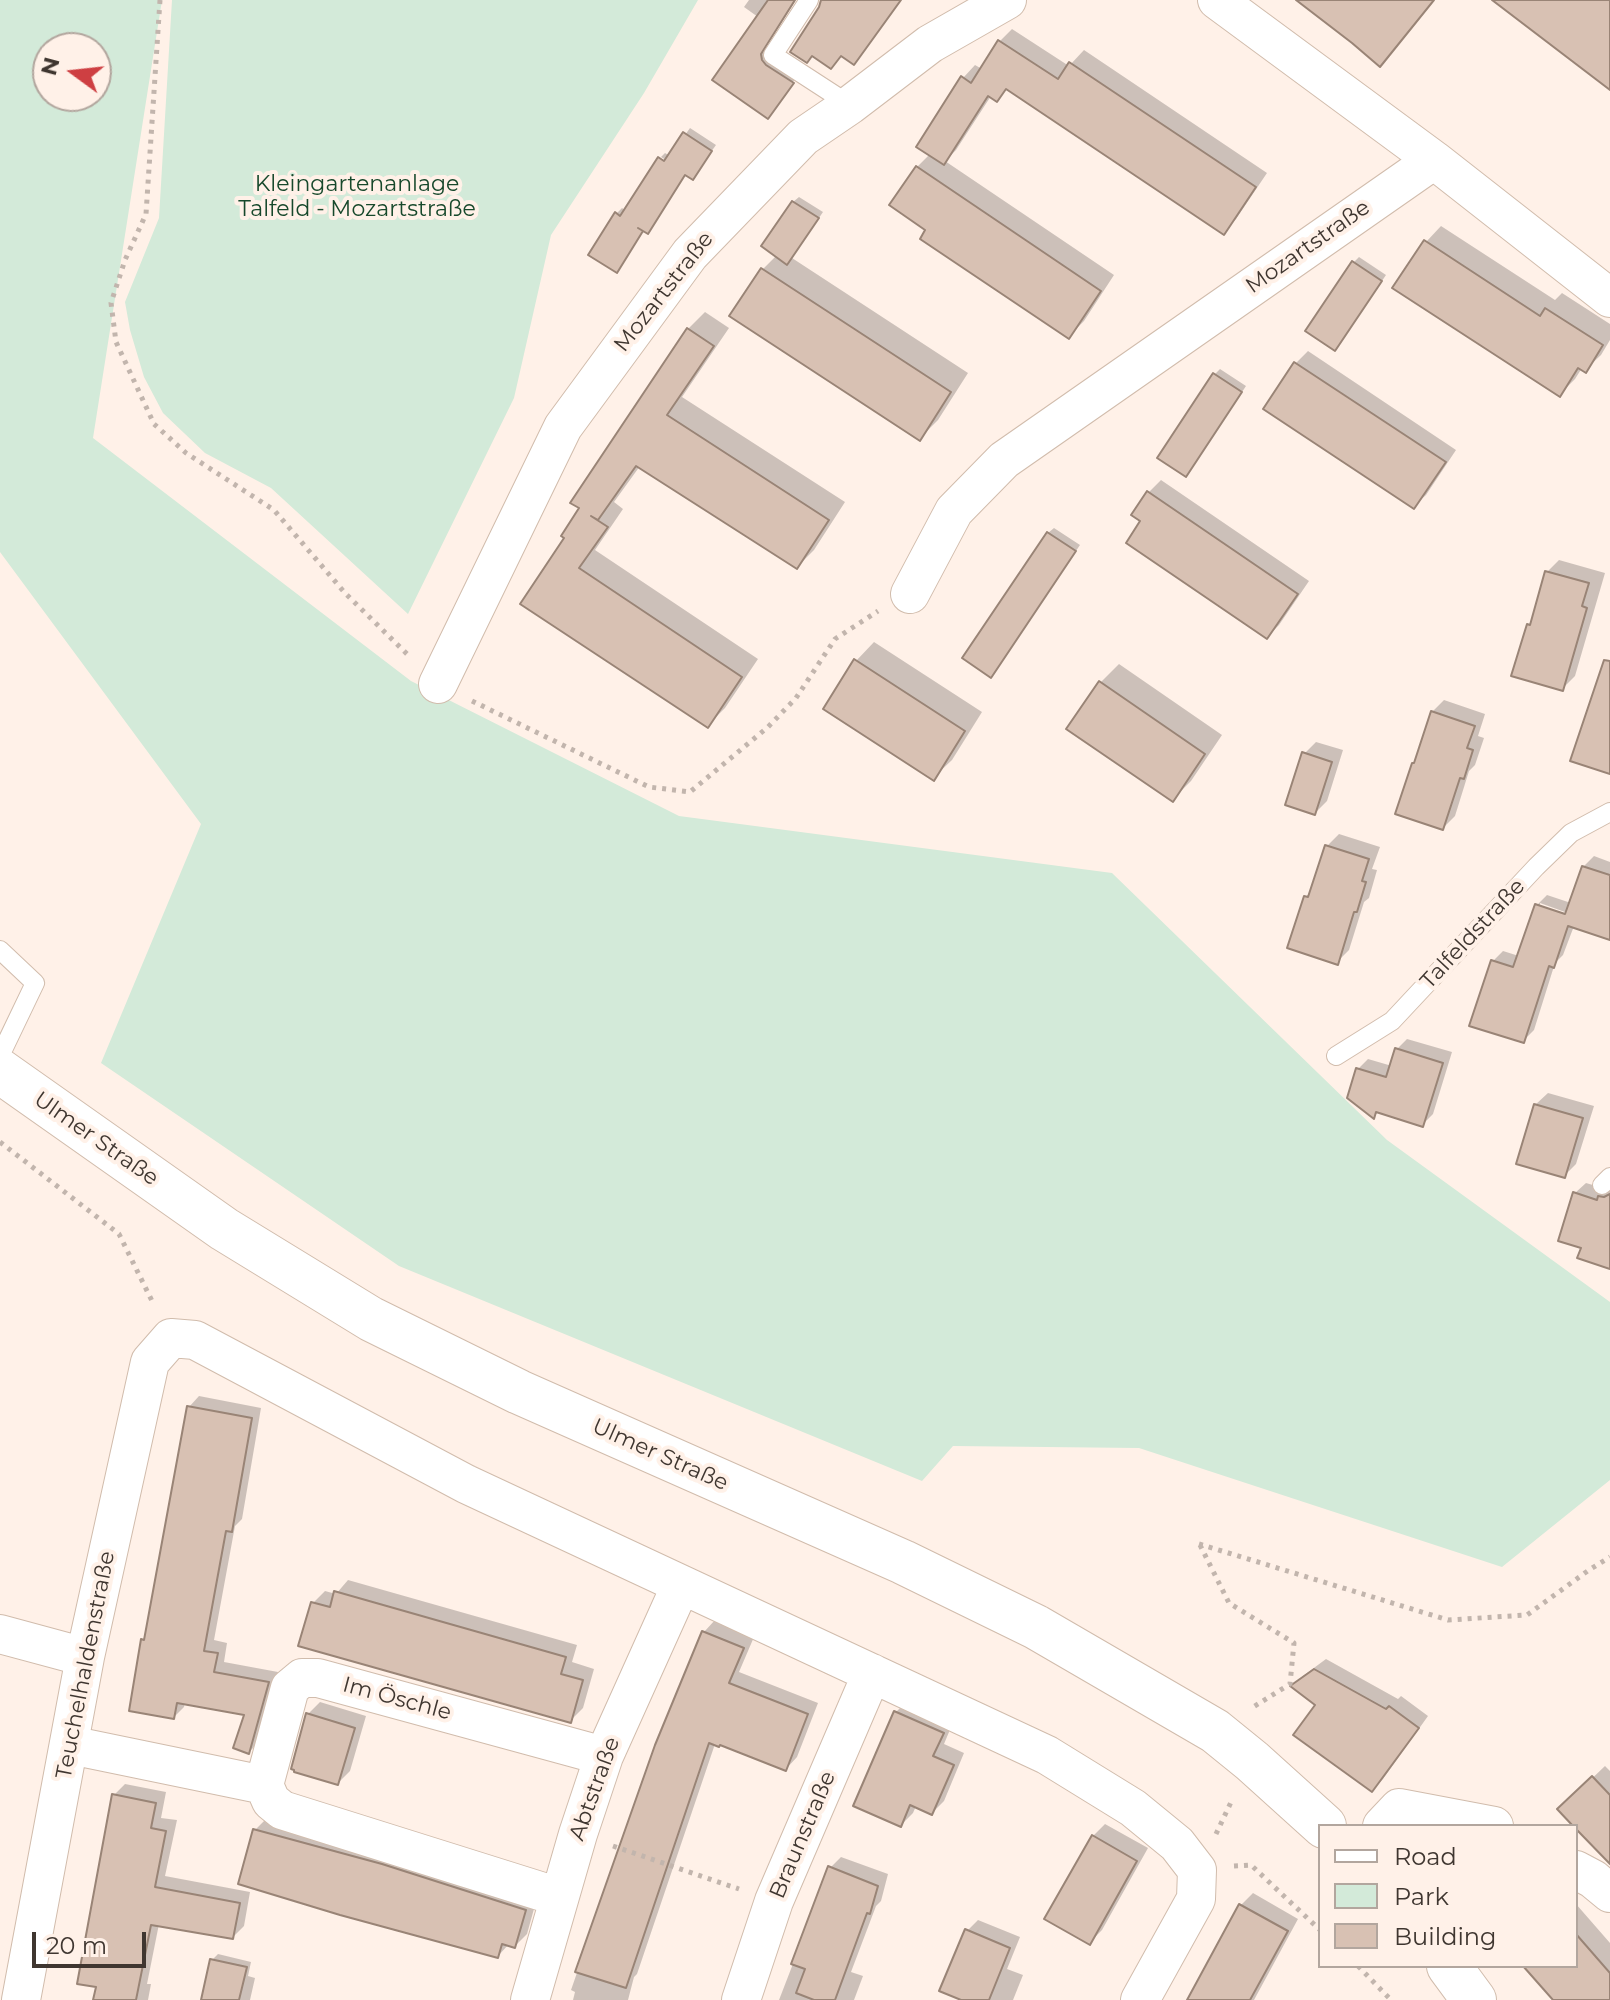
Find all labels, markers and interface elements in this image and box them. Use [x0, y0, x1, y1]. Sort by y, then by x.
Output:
north arrow [32, 32, 112, 112]
text: N [35, 54, 66, 78]
park label: Kleingartenanlage Talfeld - Mozartstraße [238, 172, 476, 224]
street label: Mozartstraße [1241, 194, 1375, 300]
street label: Mozartstraße [609, 227, 719, 357]
street label: Talfeldstraße [1415, 873, 1531, 995]
street label: Ulmer Straße [29, 1086, 163, 1192]
street label: Ulmer Straße [588, 1413, 732, 1497]
street label: Teuchelhaldenstraße [51, 1549, 121, 1781]
street label: Im Öschle [340, 1672, 454, 1726]
street label: Abtstraße [564, 1734, 626, 1844]
street label: Braunstraße [764, 1767, 842, 1903]
legend [1318, 1824, 1578, 1968]
text: Road [1394, 1842, 1457, 1871]
text: Park [1394, 1882, 1449, 1911]
scale bar [36, 1916, 150, 1966]
text: Building [1394, 1922, 1497, 1951]
text: 20 m [46, 1931, 107, 1960]

